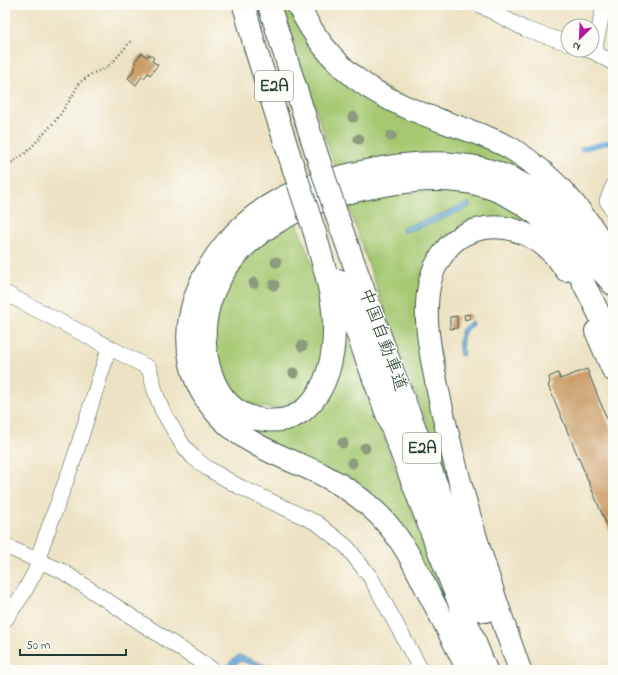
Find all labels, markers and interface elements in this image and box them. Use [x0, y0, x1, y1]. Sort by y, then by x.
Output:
north arrow [560, 18, 600, 58]
text: N [570, 37, 583, 55]
road number: E2A [255, 71, 293, 101]
street label: 中国自動車道 [351, 285, 413, 395]
road number: E2A [403, 433, 441, 463]
scale bar [20, 631, 126, 657]
text: 50 m [26, 637, 50, 655]

